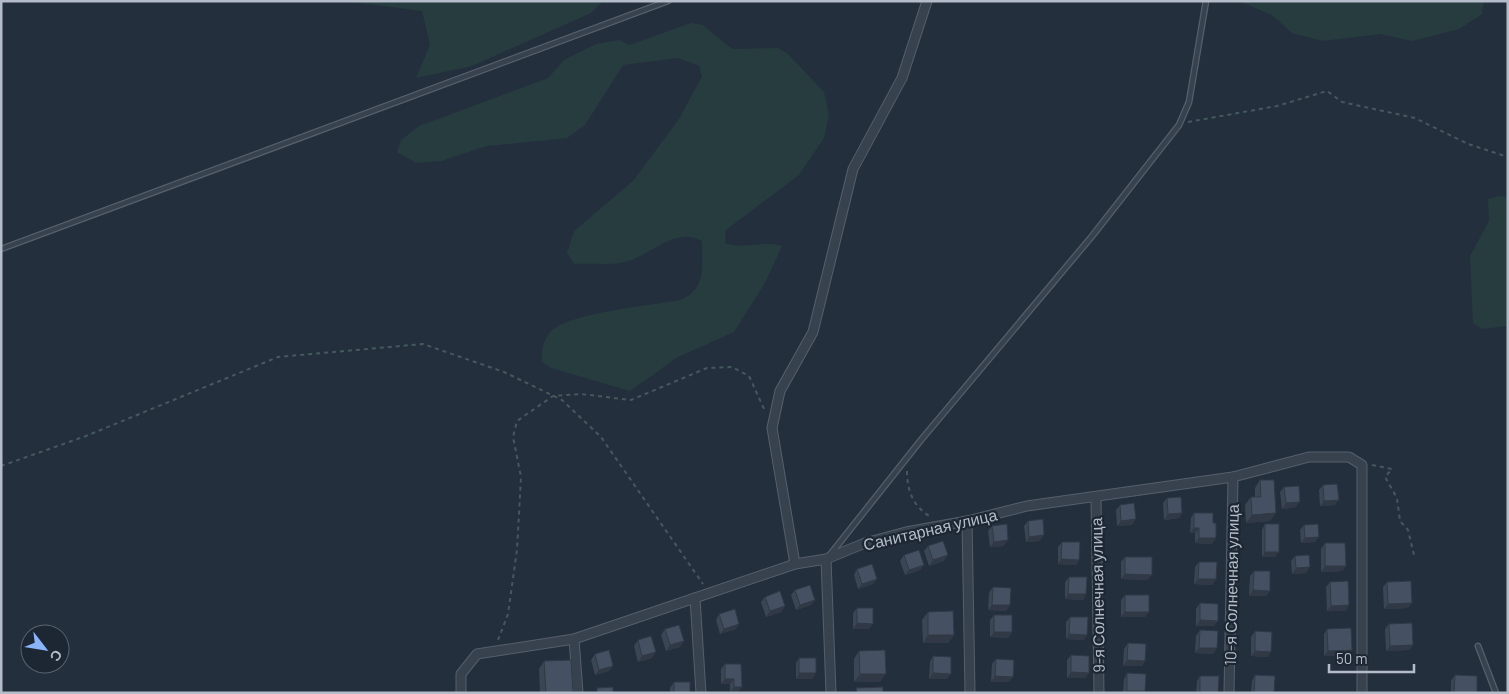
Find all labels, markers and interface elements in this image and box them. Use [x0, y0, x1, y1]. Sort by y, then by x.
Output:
street label: Санитарная улица [861, 504, 999, 554]
street label: 10-я Солнечная улица [1220, 504, 1242, 666]
street label: 9-я Солнечная улица [1086, 517, 1108, 673]
north arrow [20, 624, 70, 674]
scale bar [1329, 642, 1414, 674]
text: С [47, 647, 66, 665]
text: 50 m [1336, 649, 1368, 667]

